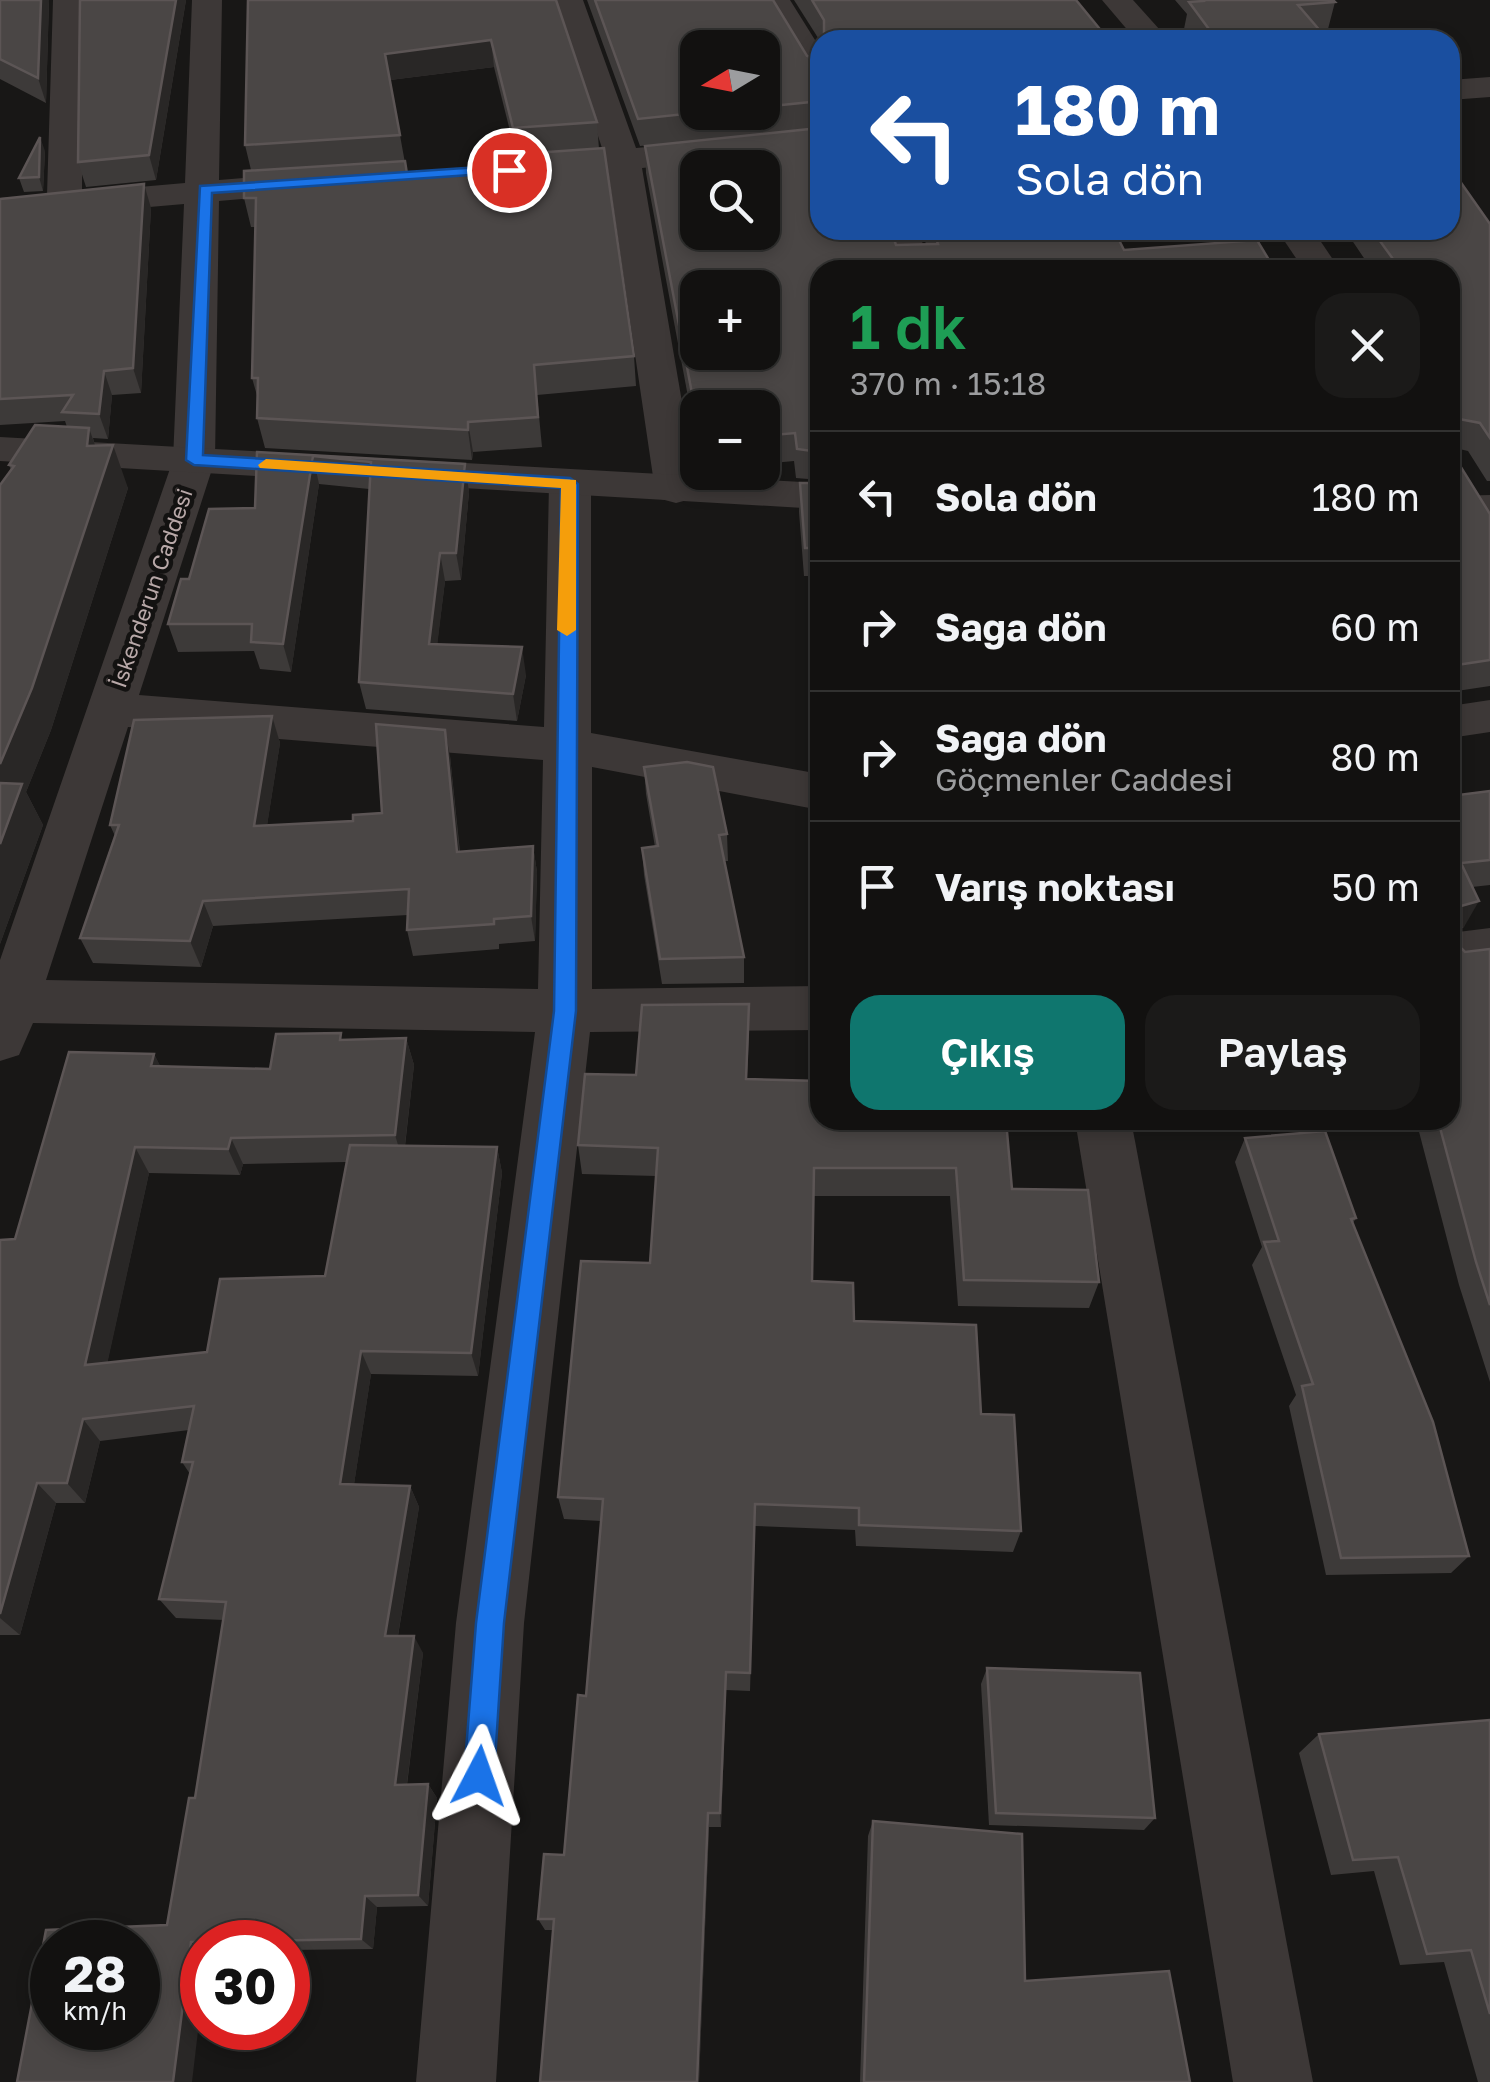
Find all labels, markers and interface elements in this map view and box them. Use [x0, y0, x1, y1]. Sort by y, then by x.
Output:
north arrow [680, 30, 780, 130]
map controls [680, 30, 780, 490]
text: 180 m [1015, 66, 1220, 150]
icon: left [850, 70, 980, 200]
pin [467, 128, 552, 213]
icon: arrive [482, 143, 537, 198]
button: search [680, 150, 780, 250]
text: Sola dön [1015, 151, 1204, 205]
button: + [680, 270, 780, 370]
text: 1 dk [850, 290, 967, 362]
button: close [1315, 293, 1420, 398]
text: 370 m · 15:18 [850, 364, 1046, 402]
button: − [680, 390, 780, 490]
icon: left [850, 469, 905, 524]
text: Sola dön [935, 474, 1097, 519]
text: 180 m [1312, 474, 1420, 519]
street label: İskenderun Caddesi [104, 485, 198, 691]
icon: right [850, 599, 905, 654]
text: Sağa dön [935, 604, 1107, 649]
text: 60 m [1330, 604, 1420, 649]
text: Sağa dön [935, 715, 1107, 760]
icon: right [850, 729, 905, 784]
text: 80 m [1330, 734, 1420, 779]
text: Göçmenler Caddesi [935, 760, 1233, 798]
icon: arrive [850, 859, 905, 914]
text: Varış noktası [935, 864, 1175, 909]
text: 50 m [1331, 864, 1420, 909]
button: Çıkış [850, 995, 1125, 1110]
button: Paylaş [1145, 995, 1420, 1110]
position arrow [427, 1724, 531, 1828]
speed limit sign: 30 [180, 1920, 310, 2050]
text: 28 [64, 1943, 126, 2003]
text: km/h [63, 1995, 127, 2026]

